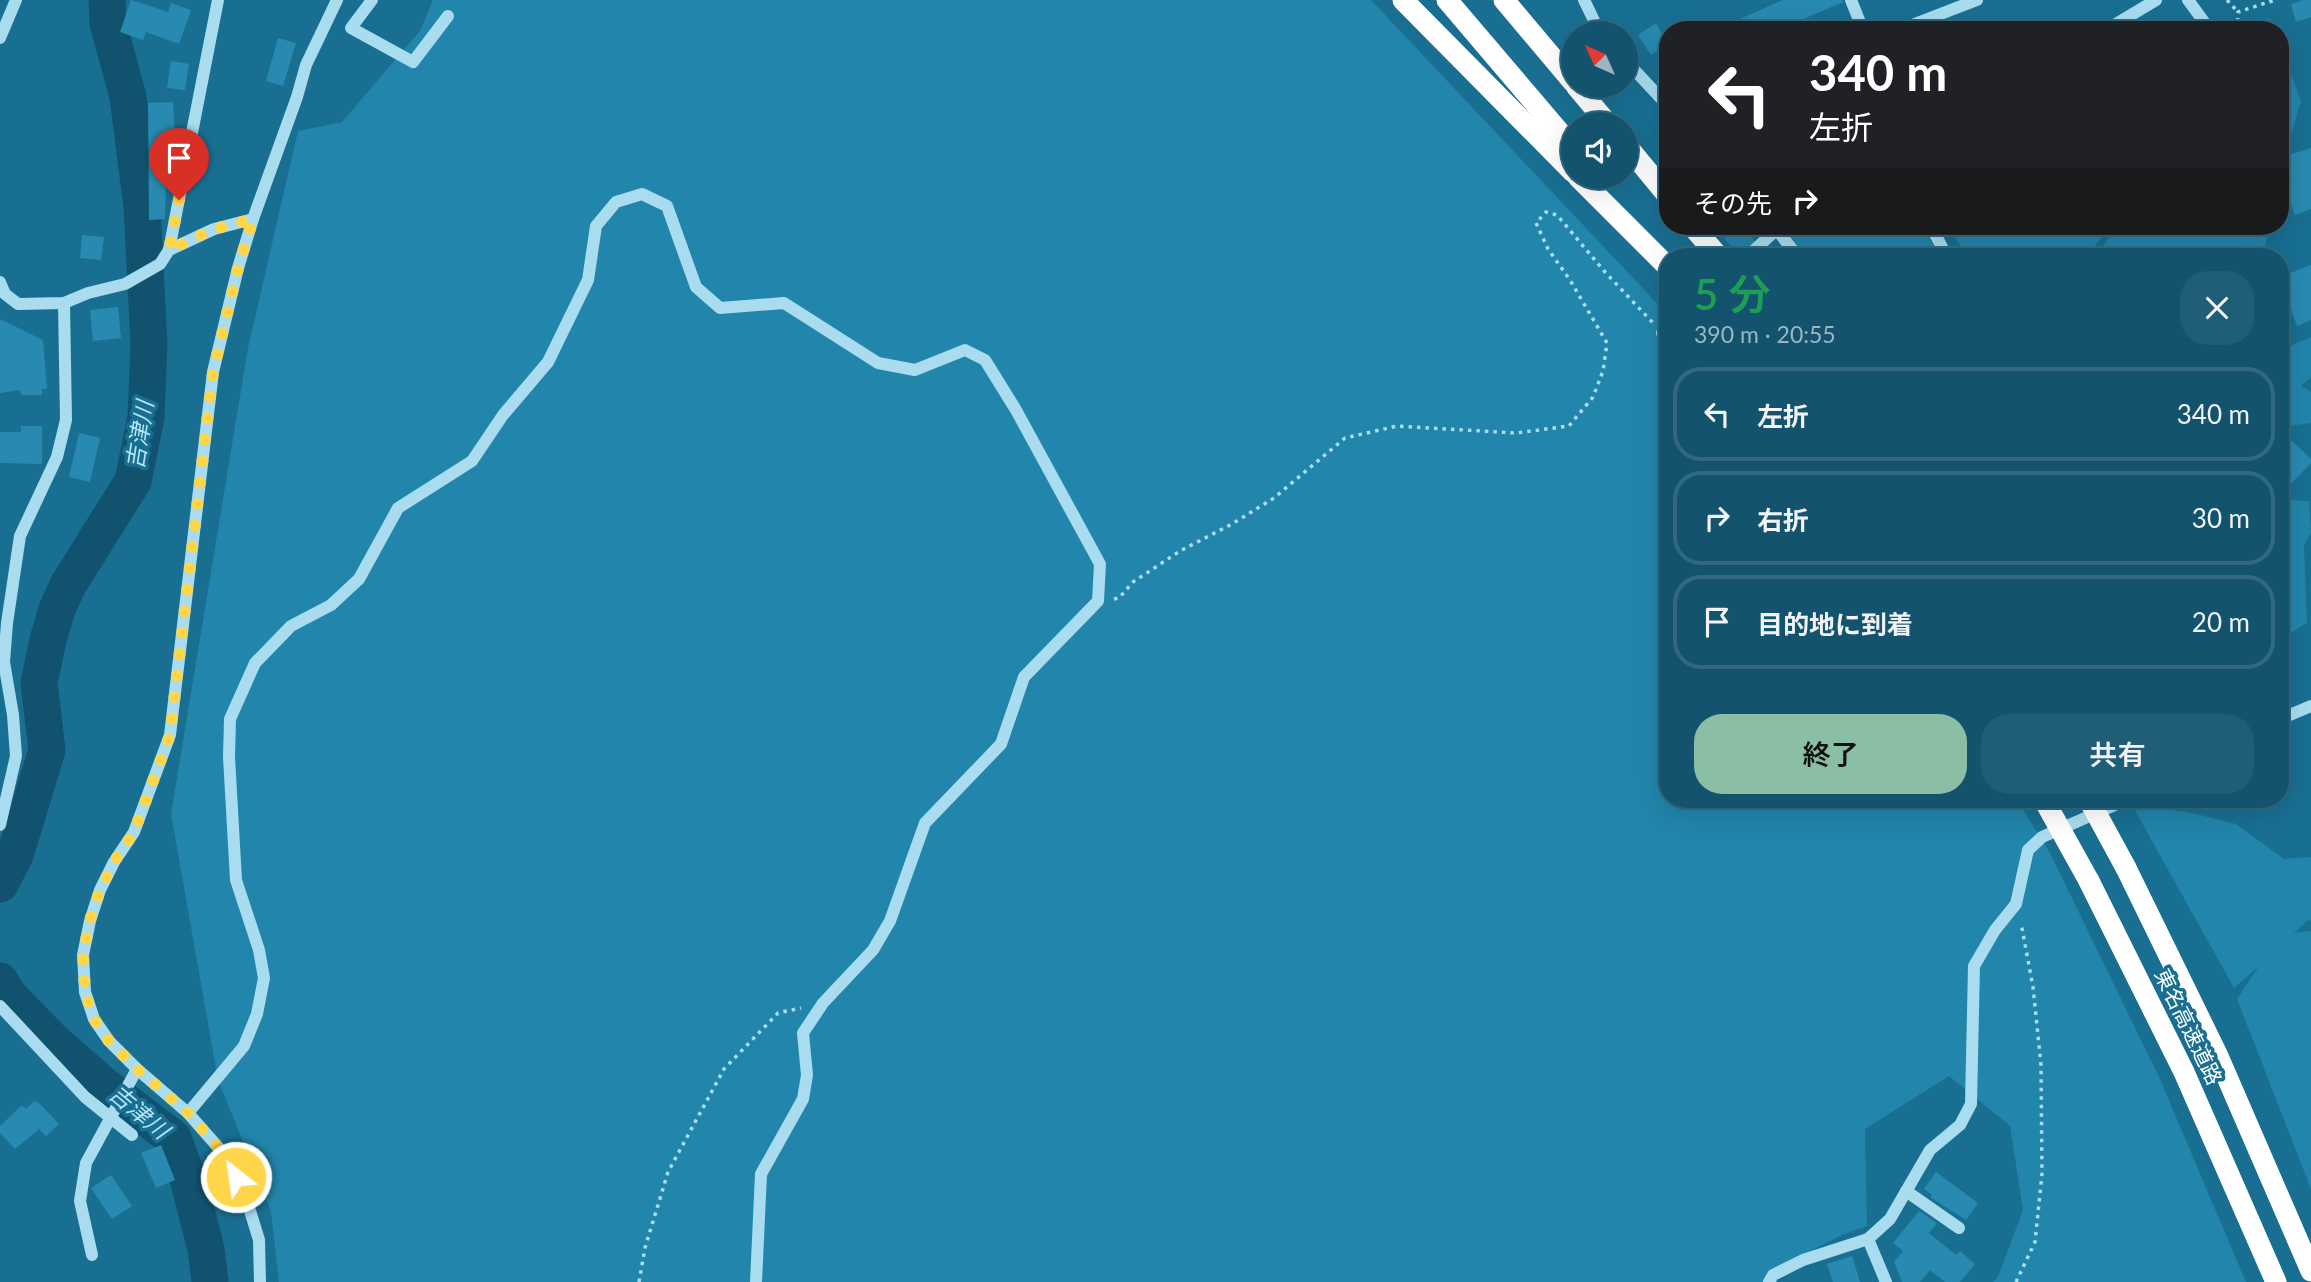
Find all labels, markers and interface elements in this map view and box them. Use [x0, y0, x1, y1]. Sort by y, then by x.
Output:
north arrow [1561, 21, 1638, 98]
map controls [1561, 21, 1638, 189]
text: 340 m [1809, 43, 1947, 101]
icon: left [1694, 49, 1785, 140]
text: 左折 [1809, 107, 1873, 146]
button: sound [1561, 112, 1638, 189]
pin [149, 128, 209, 200]
icon: arrive [160, 139, 198, 177]
icon: right [1786, 182, 1824, 220]
text: その先 [1694, 187, 1772, 219]
text: 5 分 [1694, 269, 1771, 319]
button: close [2180, 271, 2254, 345]
text: 390 m · 20:55 [1694, 320, 1836, 348]
icon: left [1698, 395, 1736, 433]
water label: 吉津川 [120, 396, 159, 471]
text: 340 m [2177, 398, 2250, 430]
text: 左折 [1757, 400, 1809, 432]
icon: right [1698, 499, 1736, 537]
text: 30 m [2192, 502, 2250, 534]
text: 右折 [1757, 504, 1809, 536]
icon: arrive [1698, 603, 1736, 641]
text: 20 m [2192, 606, 2250, 638]
text: 目的地に到着 [1757, 608, 1913, 640]
button: 終了 [1694, 714, 1967, 794]
button: 共有 [1981, 714, 2254, 794]
street label: 東名高速道路 [2150, 964, 2228, 1088]
water label: 吉津川 [104, 1078, 177, 1146]
position arrow [199, 1140, 273, 1214]

